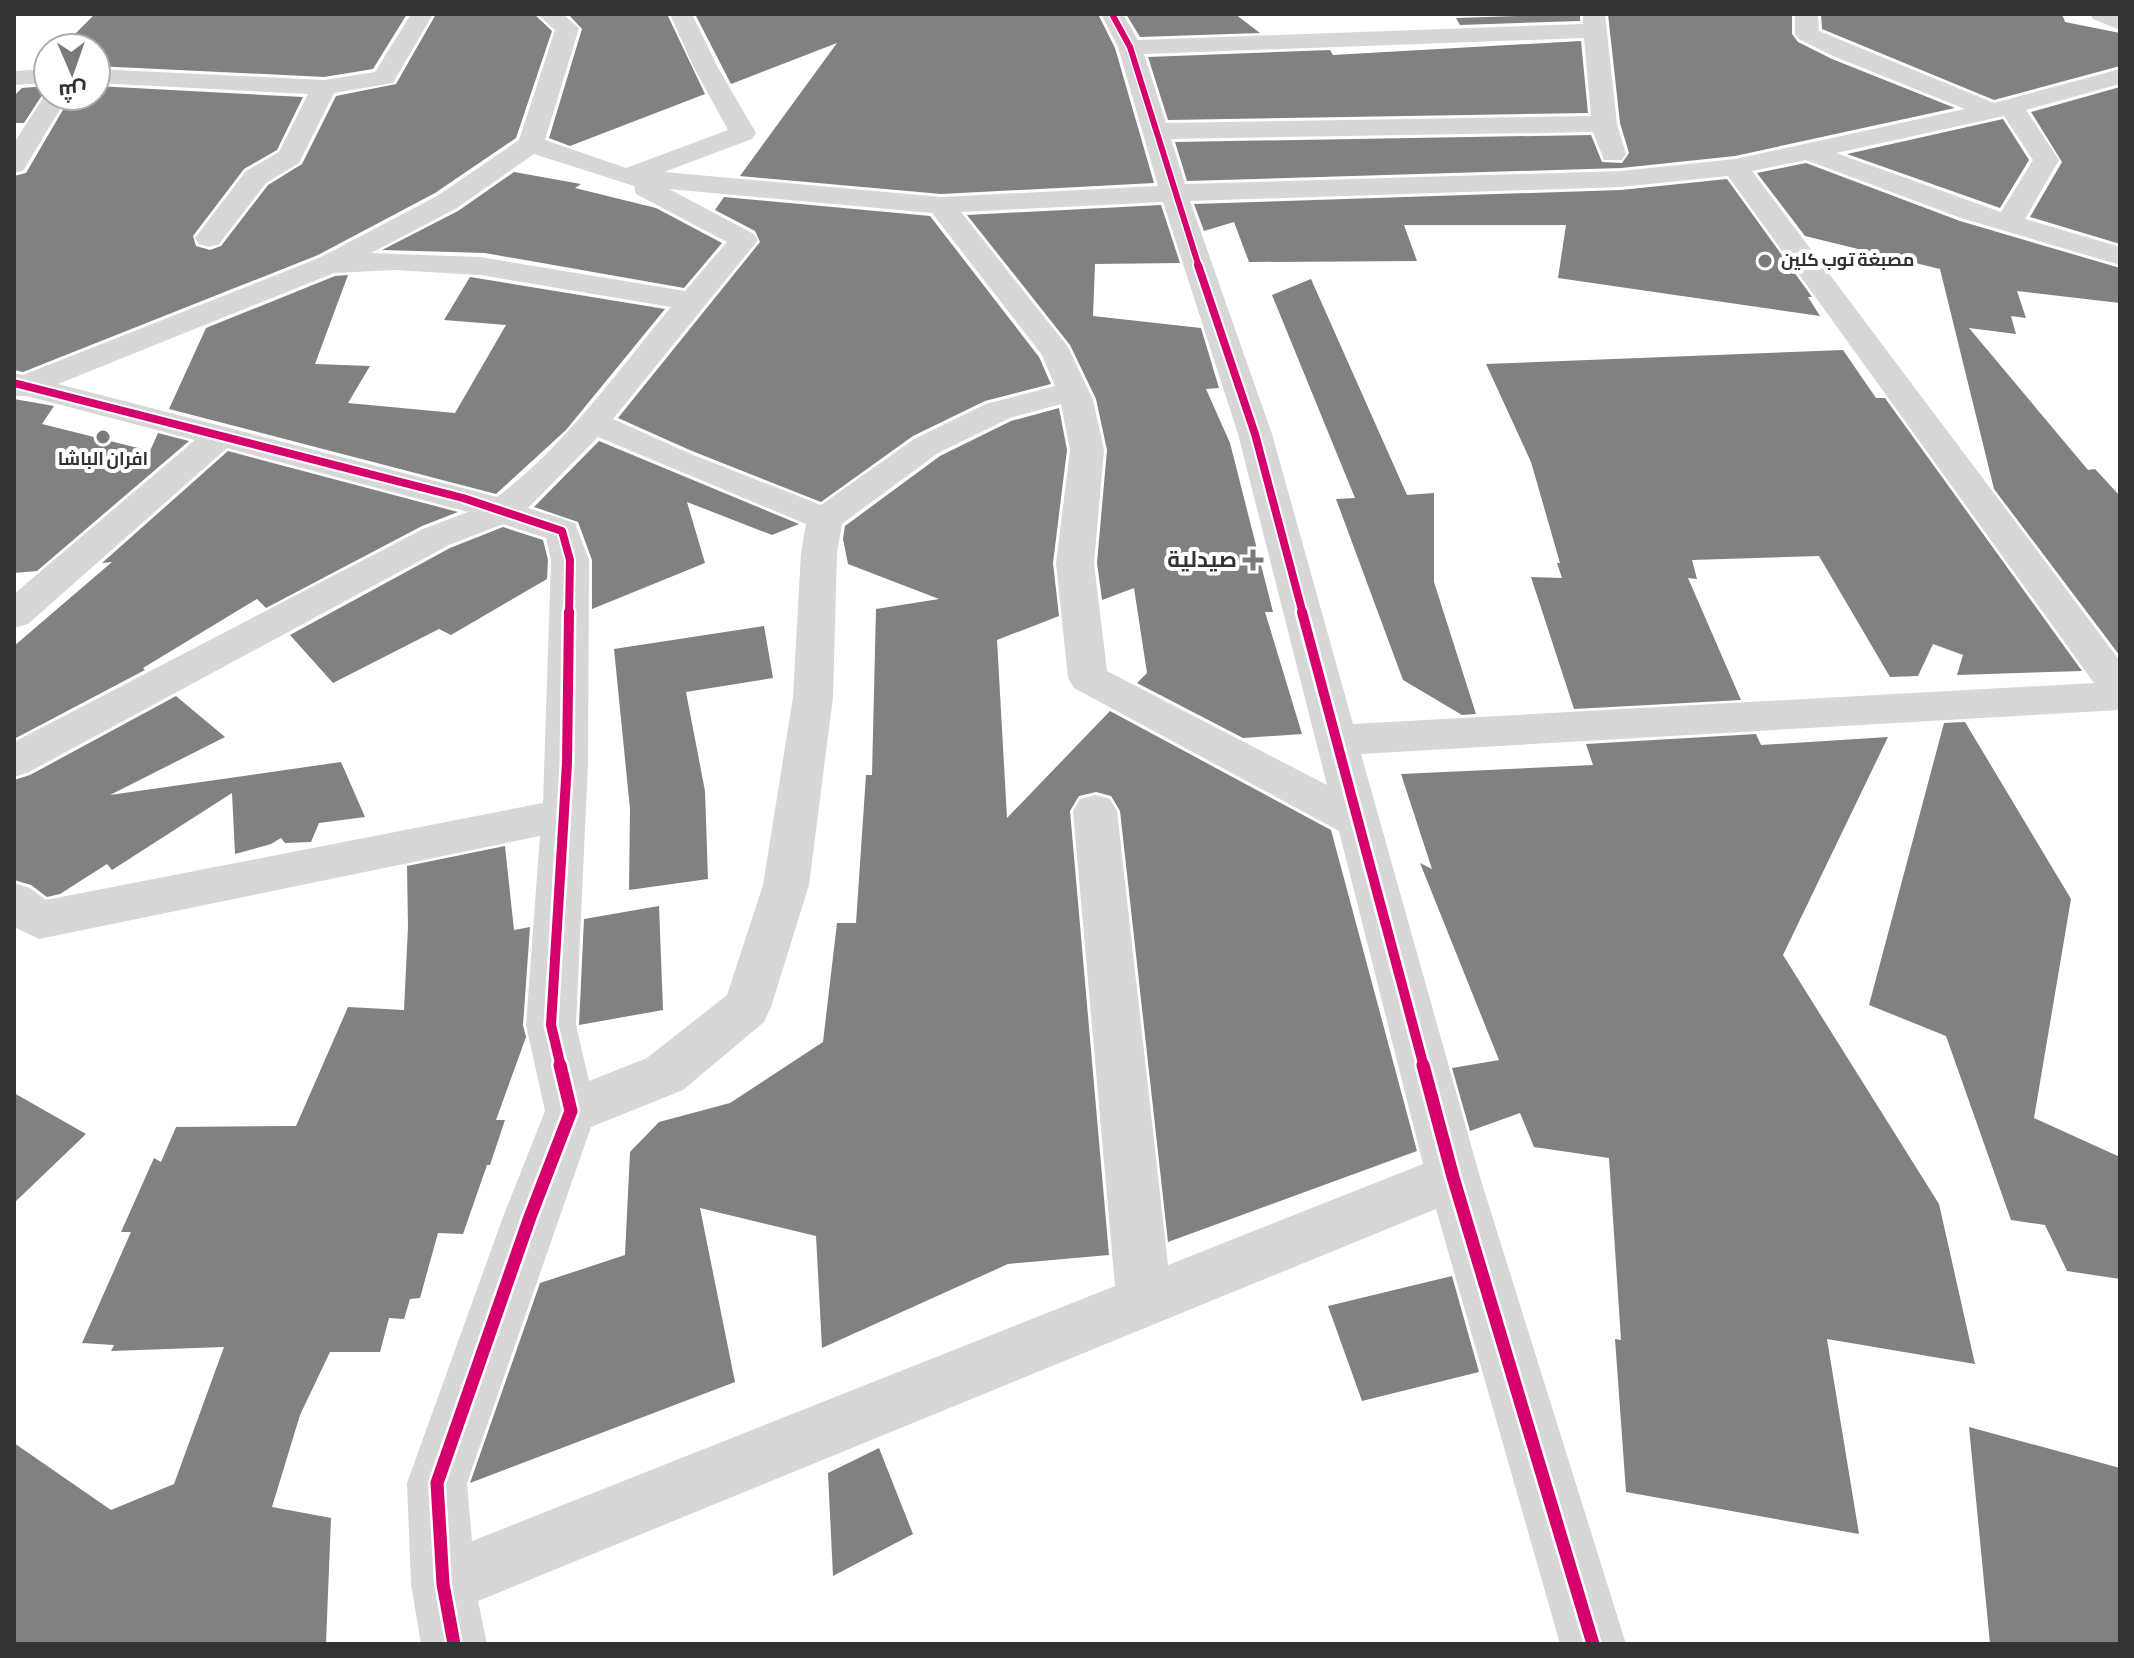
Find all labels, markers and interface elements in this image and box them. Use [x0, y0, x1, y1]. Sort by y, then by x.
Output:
north arrow [32, 32, 112, 112]
text: ش [58, 78, 87, 103]
marker: مصبغة توب كلين [1756, 252, 1774, 270]
place label: مصبغة توب كلين [1781, 252, 1914, 271]
marker: افران الباشا [94, 428, 112, 446]
place label: افران الباشا [58, 450, 148, 470]
place label: صيدلية [1167, 549, 1237, 572]
marker: صيدلية [1244, 551, 1262, 569]

